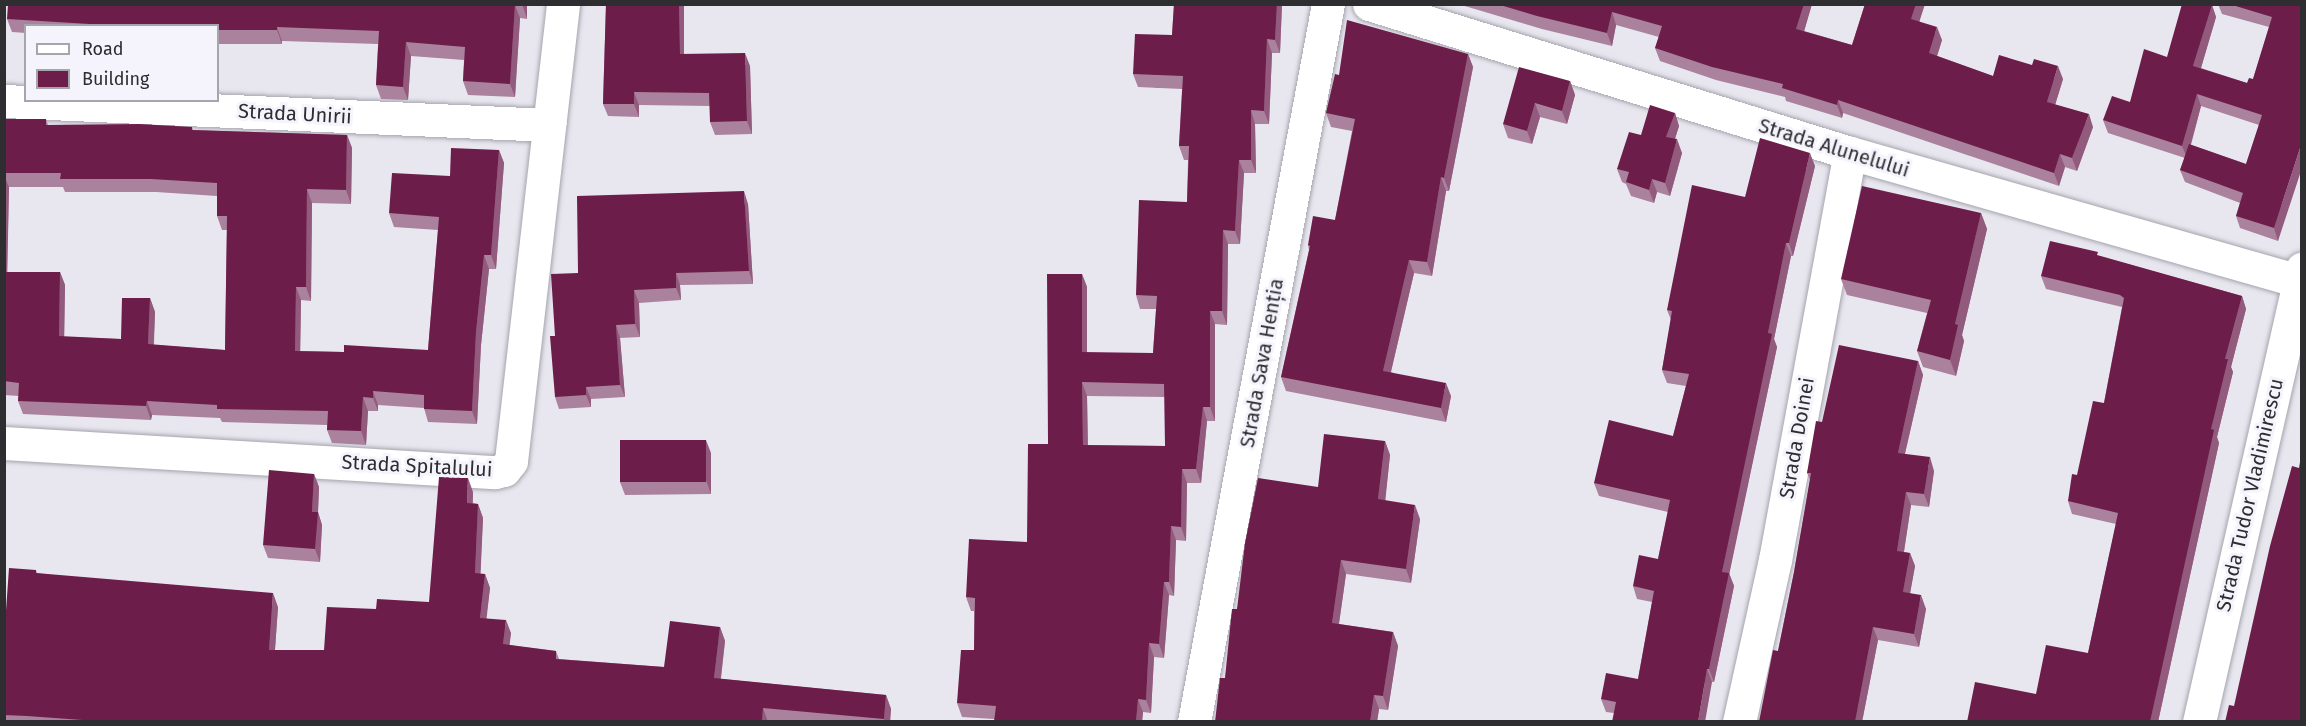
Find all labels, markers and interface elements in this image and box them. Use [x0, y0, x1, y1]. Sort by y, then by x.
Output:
legend [24, 24, 219, 102]
text: Road [82, 38, 124, 60]
text: Building [82, 68, 149, 90]
street label: Strada Unirii [238, 99, 352, 129]
street label: Strada Alunelului [1756, 114, 1912, 182]
street label: Strada Sava Henția [1235, 277, 1289, 449]
street label: Strada Doinei [1775, 376, 1819, 500]
street label: Strada Tudor Vladimirescu [2211, 376, 2289, 614]
street label: Strada Spitalului [341, 450, 493, 482]

